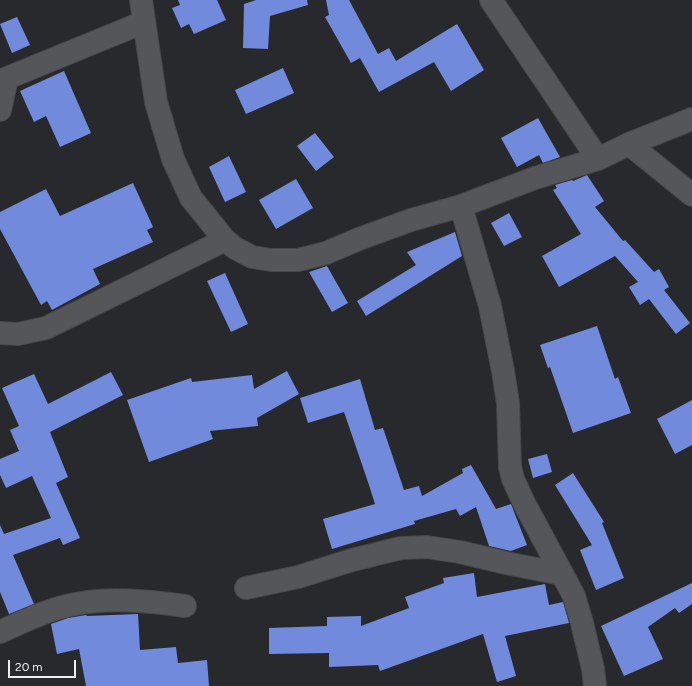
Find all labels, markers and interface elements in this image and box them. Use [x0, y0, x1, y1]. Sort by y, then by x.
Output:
scale bar [10, 652, 78, 678]
text: 20 m [15, 660, 43, 674]

